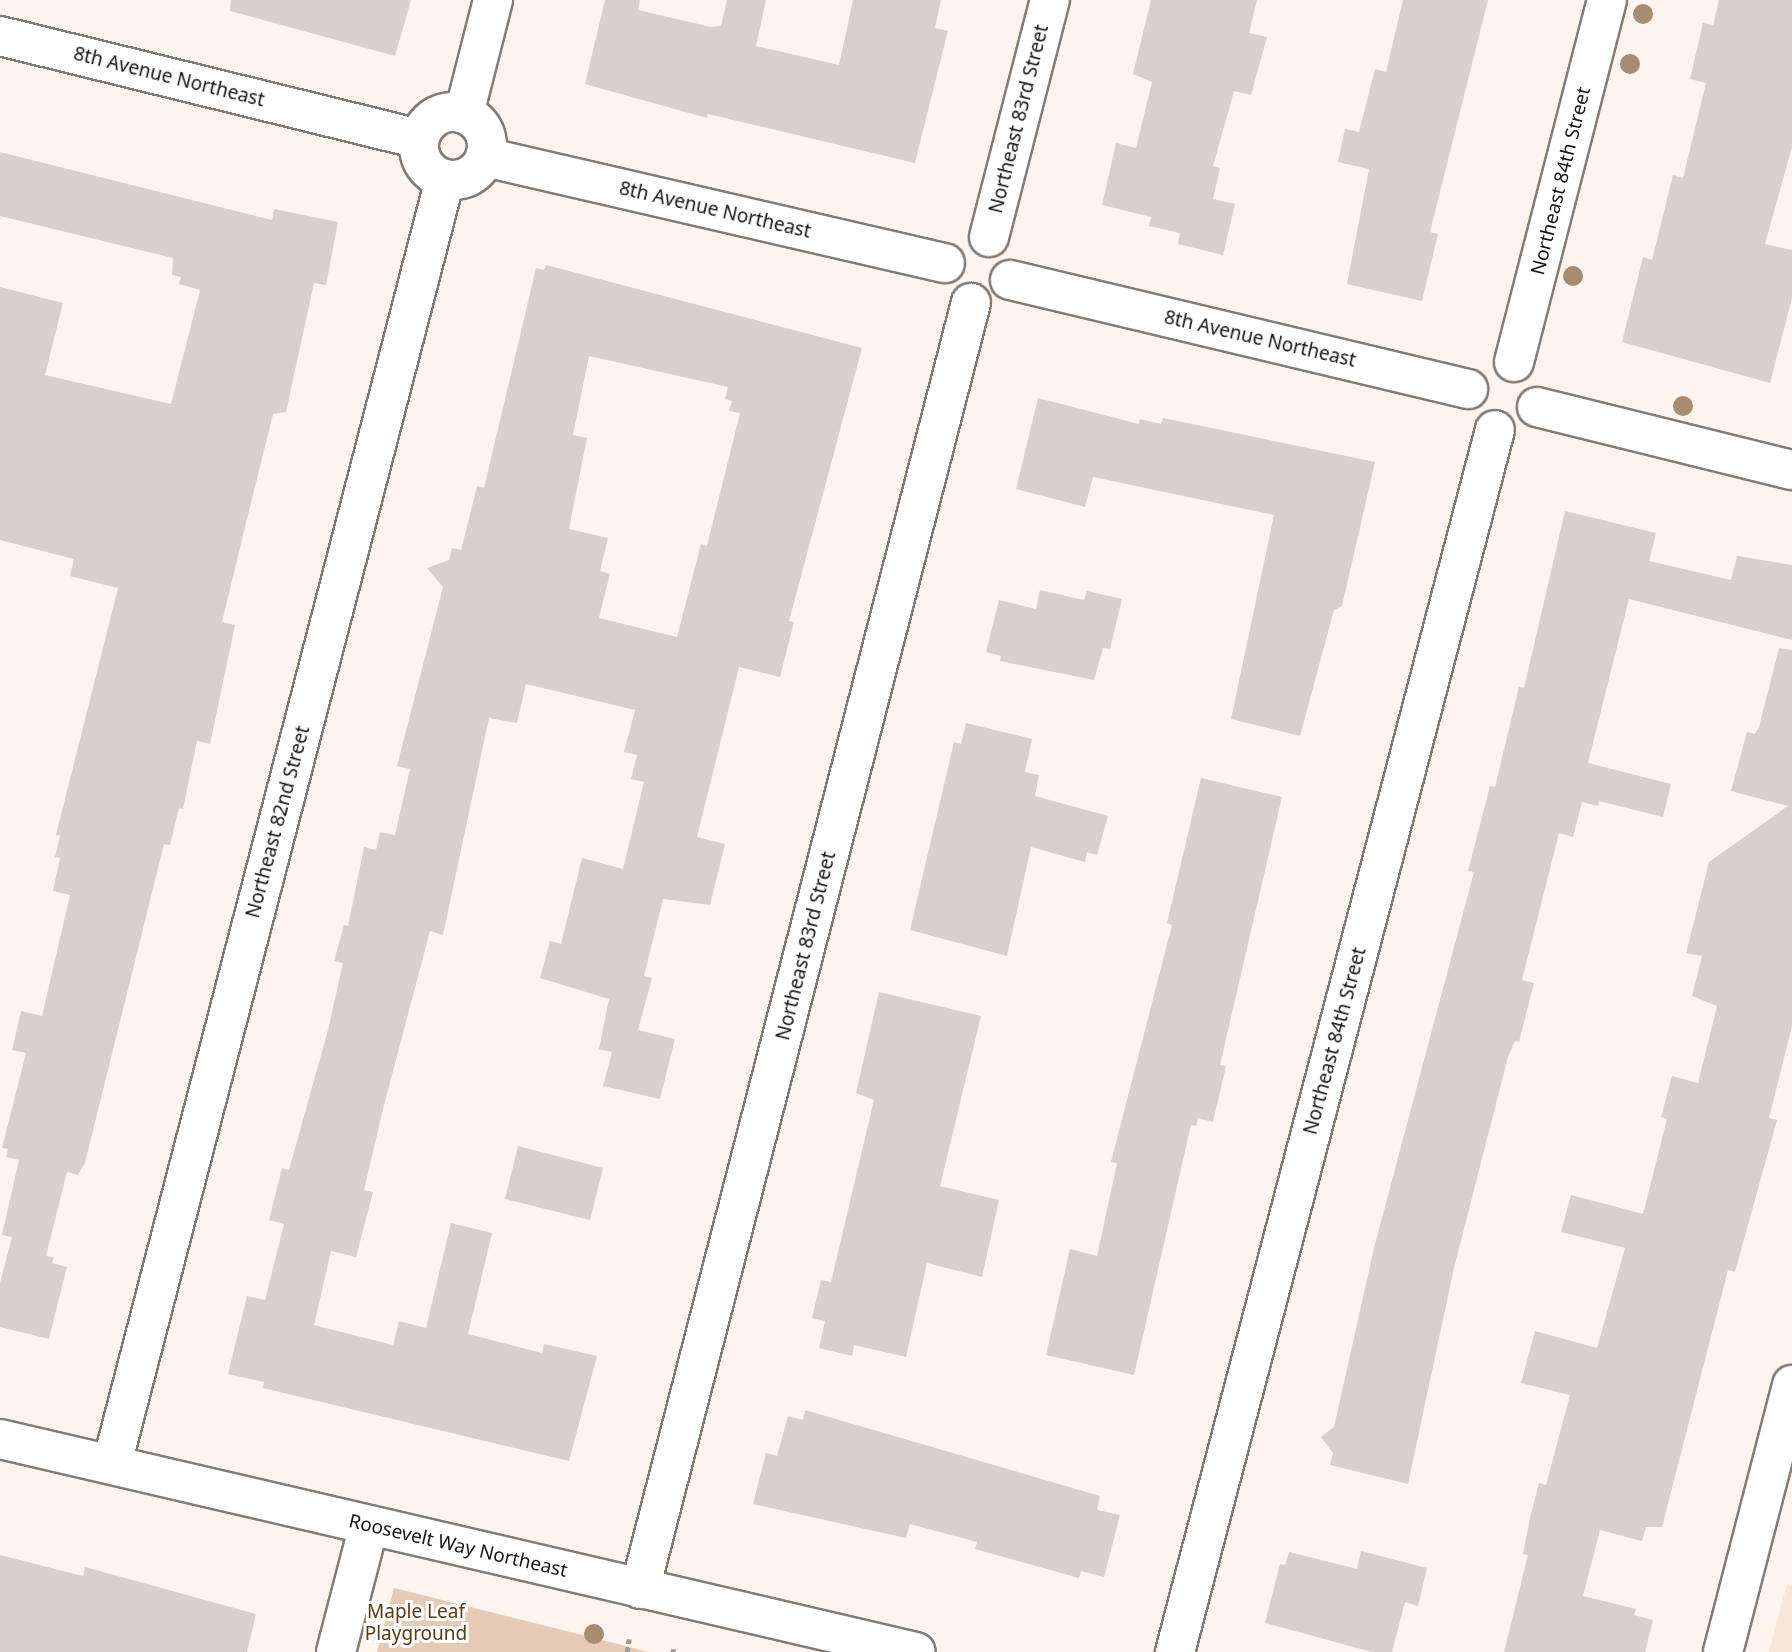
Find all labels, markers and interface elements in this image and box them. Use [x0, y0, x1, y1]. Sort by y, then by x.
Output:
street label: Northeast 83rd Street [985, 22, 1053, 216]
street label: 8th Avenue Northeast [71, 42, 267, 112]
street label: Northeast 84th Street [1527, 85, 1595, 277]
street label: 8th Avenue Northeast [617, 177, 813, 243]
street label: 8th Avenue Northeast [1162, 306, 1358, 372]
street label: Northeast 82nd Street [241, 724, 315, 920]
street label: Northeast 83rd Street [772, 849, 840, 1043]
street label: Northeast 84th Street [1299, 945, 1371, 1137]
street label: Roosevelt Way Northeast [346, 1510, 570, 1582]
park label: Maple Leaf Playground [365, 1601, 467, 1645]

